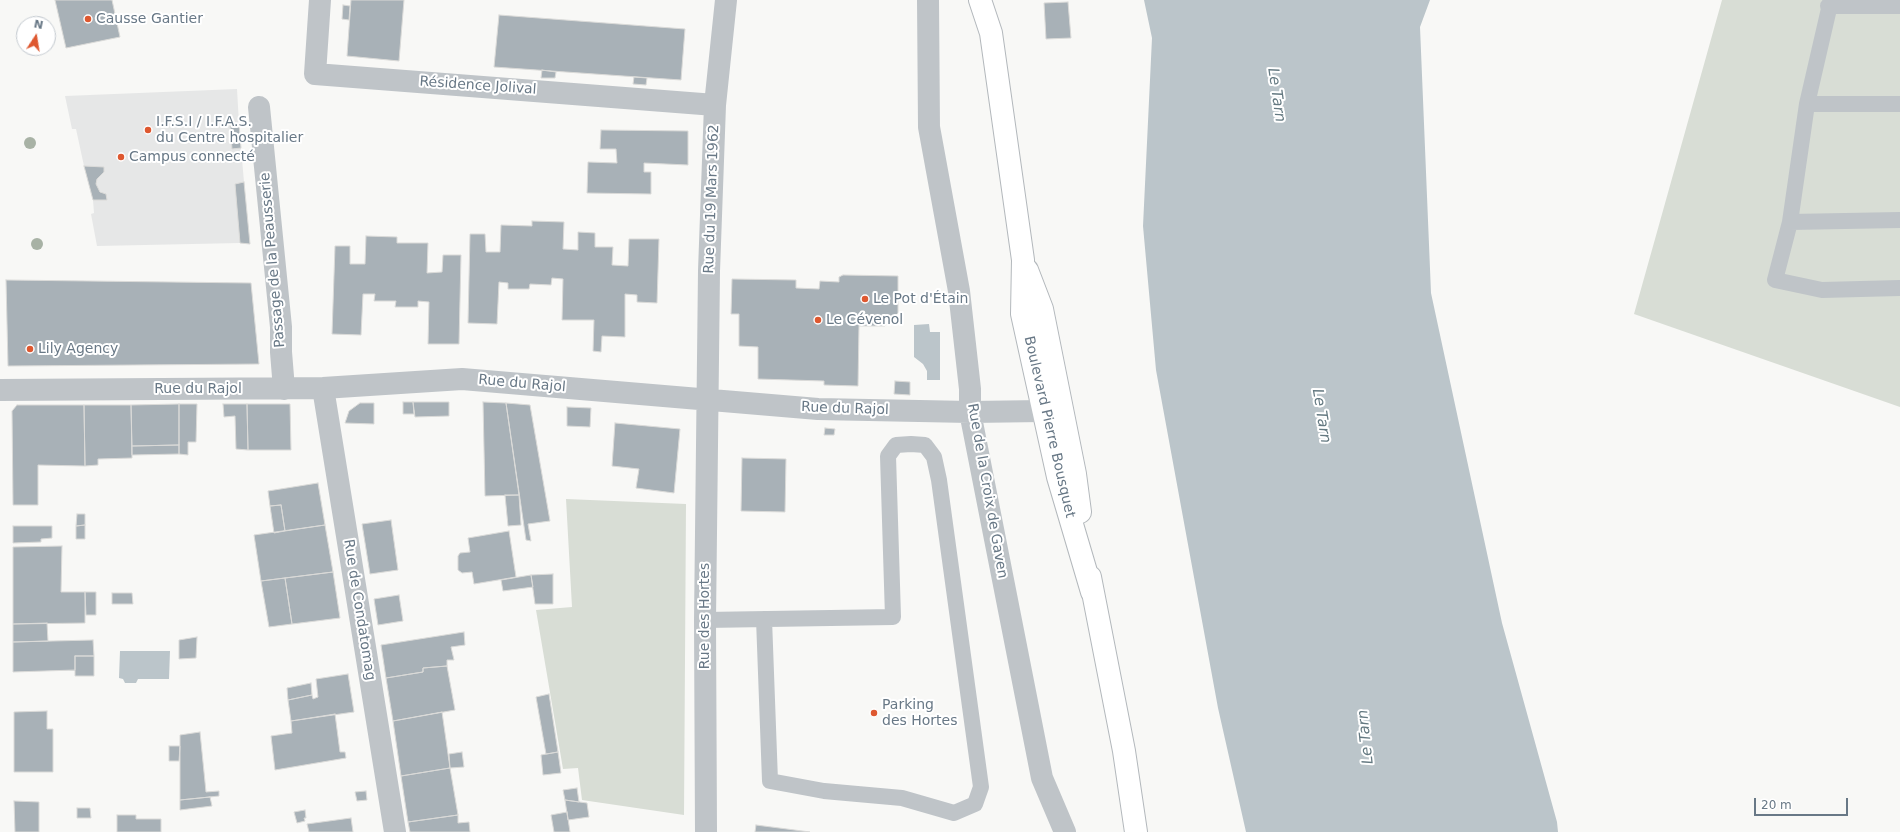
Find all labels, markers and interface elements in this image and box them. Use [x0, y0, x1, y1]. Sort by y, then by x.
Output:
place label: Causse Gantier [96, 11, 203, 27]
marker: Causse Gantier [83, 14, 93, 24]
north arrow [16, 16, 56, 56]
text: N [33, 17, 44, 32]
water label: Le Tarn [1263, 67, 1289, 123]
street label: Résidence Jolival [419, 74, 537, 98]
place label: I.F.S.I / I.F.A.S. du Centre hospitalier [156, 114, 303, 146]
street label: Rue du 19 Mars 1962 [701, 124, 723, 274]
marker: I.F.S.I / I.F.A.S. du Centre hospitalier [143, 125, 153, 135]
place label: Campus connecté [129, 149, 255, 165]
marker: Campus connecté [116, 152, 126, 162]
street label: Passage de la Peausserie [257, 172, 289, 348]
place label: Le Pot d'Étain [873, 291, 968, 307]
marker: Le Pot d'Étain [860, 294, 870, 304]
place label: Le Cévenol [826, 312, 903, 328]
marker: Le Cévenol [813, 315, 823, 325]
street label: Boulevard Pierre Bousquet [1020, 334, 1078, 520]
place label: Lily Agency [38, 341, 118, 357]
marker: Lily Agency [25, 344, 35, 354]
street label: Rue du Rajol [478, 372, 566, 396]
street label: Rue du Rajol [154, 381, 242, 397]
water label: Le Tarn [1308, 388, 1334, 444]
street label: Rue du Rajol [801, 399, 889, 419]
street label: Rue de la Croix de Gaven [963, 402, 1011, 580]
street label: Rue de Condatomag [340, 538, 378, 682]
street label: Rue des Hortes [697, 563, 713, 669]
place label: Parking des Hortes [882, 697, 957, 730]
marker: Parking des Hortes [869, 708, 879, 718]
water label: Le Tarn [1354, 709, 1378, 765]
scale bar [1756, 790, 1850, 816]
text: 20 m [1761, 798, 1792, 812]

